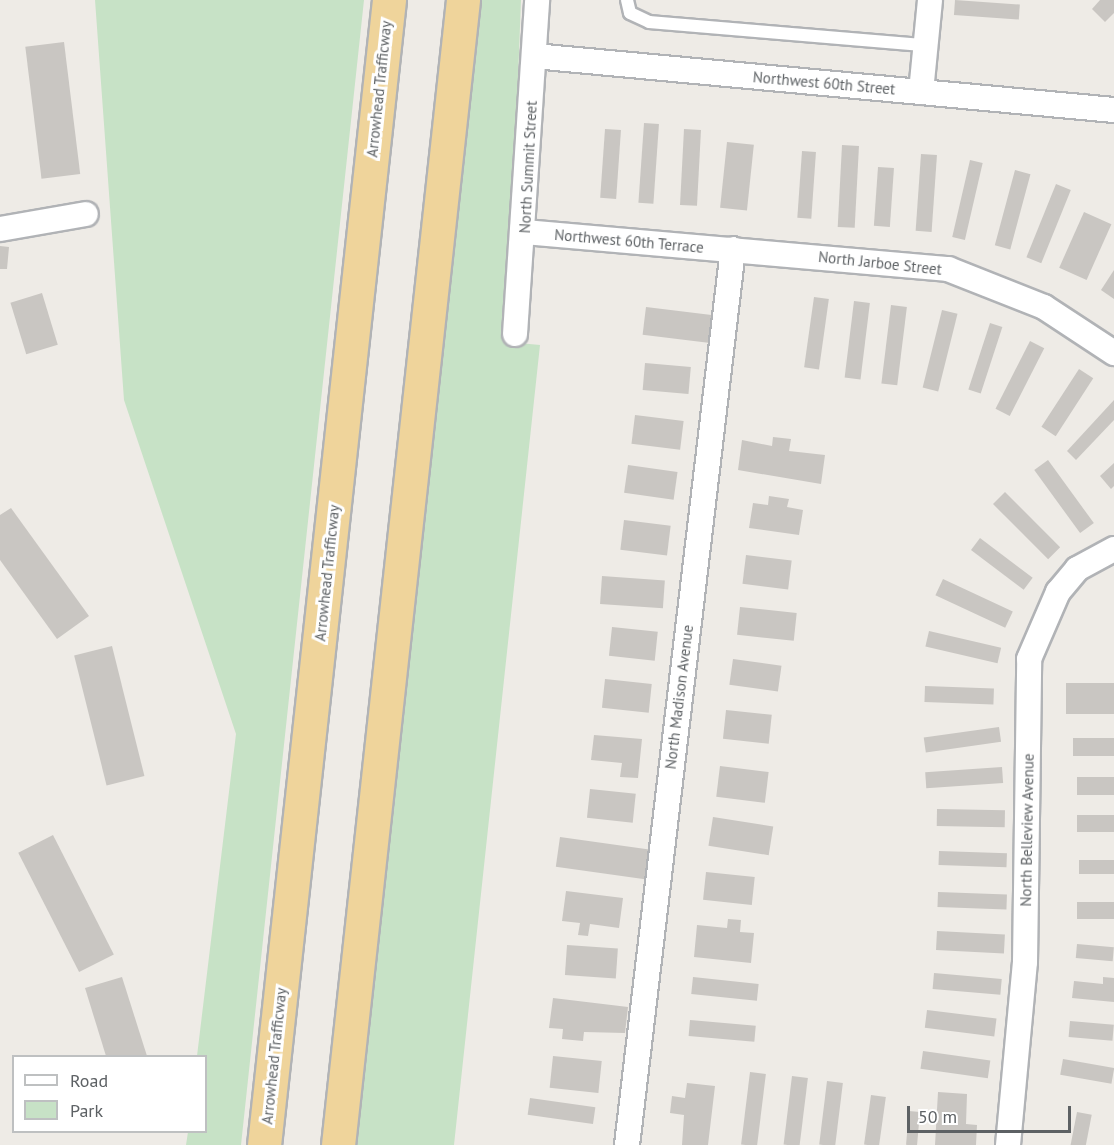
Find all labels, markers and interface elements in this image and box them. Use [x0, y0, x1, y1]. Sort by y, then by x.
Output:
street label: Arrowhead Trafficway [363, 20, 395, 158]
street label: Northwest 60th Street [752, 68, 896, 98]
street label: North Summit Street [516, 100, 540, 234]
street label: Northwest 60th Terrace [553, 225, 705, 257]
street label: North Jarboe Street [817, 248, 943, 278]
street label: Arrowhead Trafficway [311, 504, 343, 642]
street label: North Madison Avenue [661, 624, 697, 770]
street label: North Belleview Avenue [1017, 753, 1037, 907]
street label: Arrowhead Trafficway [258, 987, 290, 1125]
legend [12, 1055, 207, 1133]
text: Road [70, 1069, 108, 1092]
scale bar [910, 1094, 1074, 1132]
text: Park [70, 1099, 103, 1122]
text: 50 m [918, 1105, 957, 1128]

